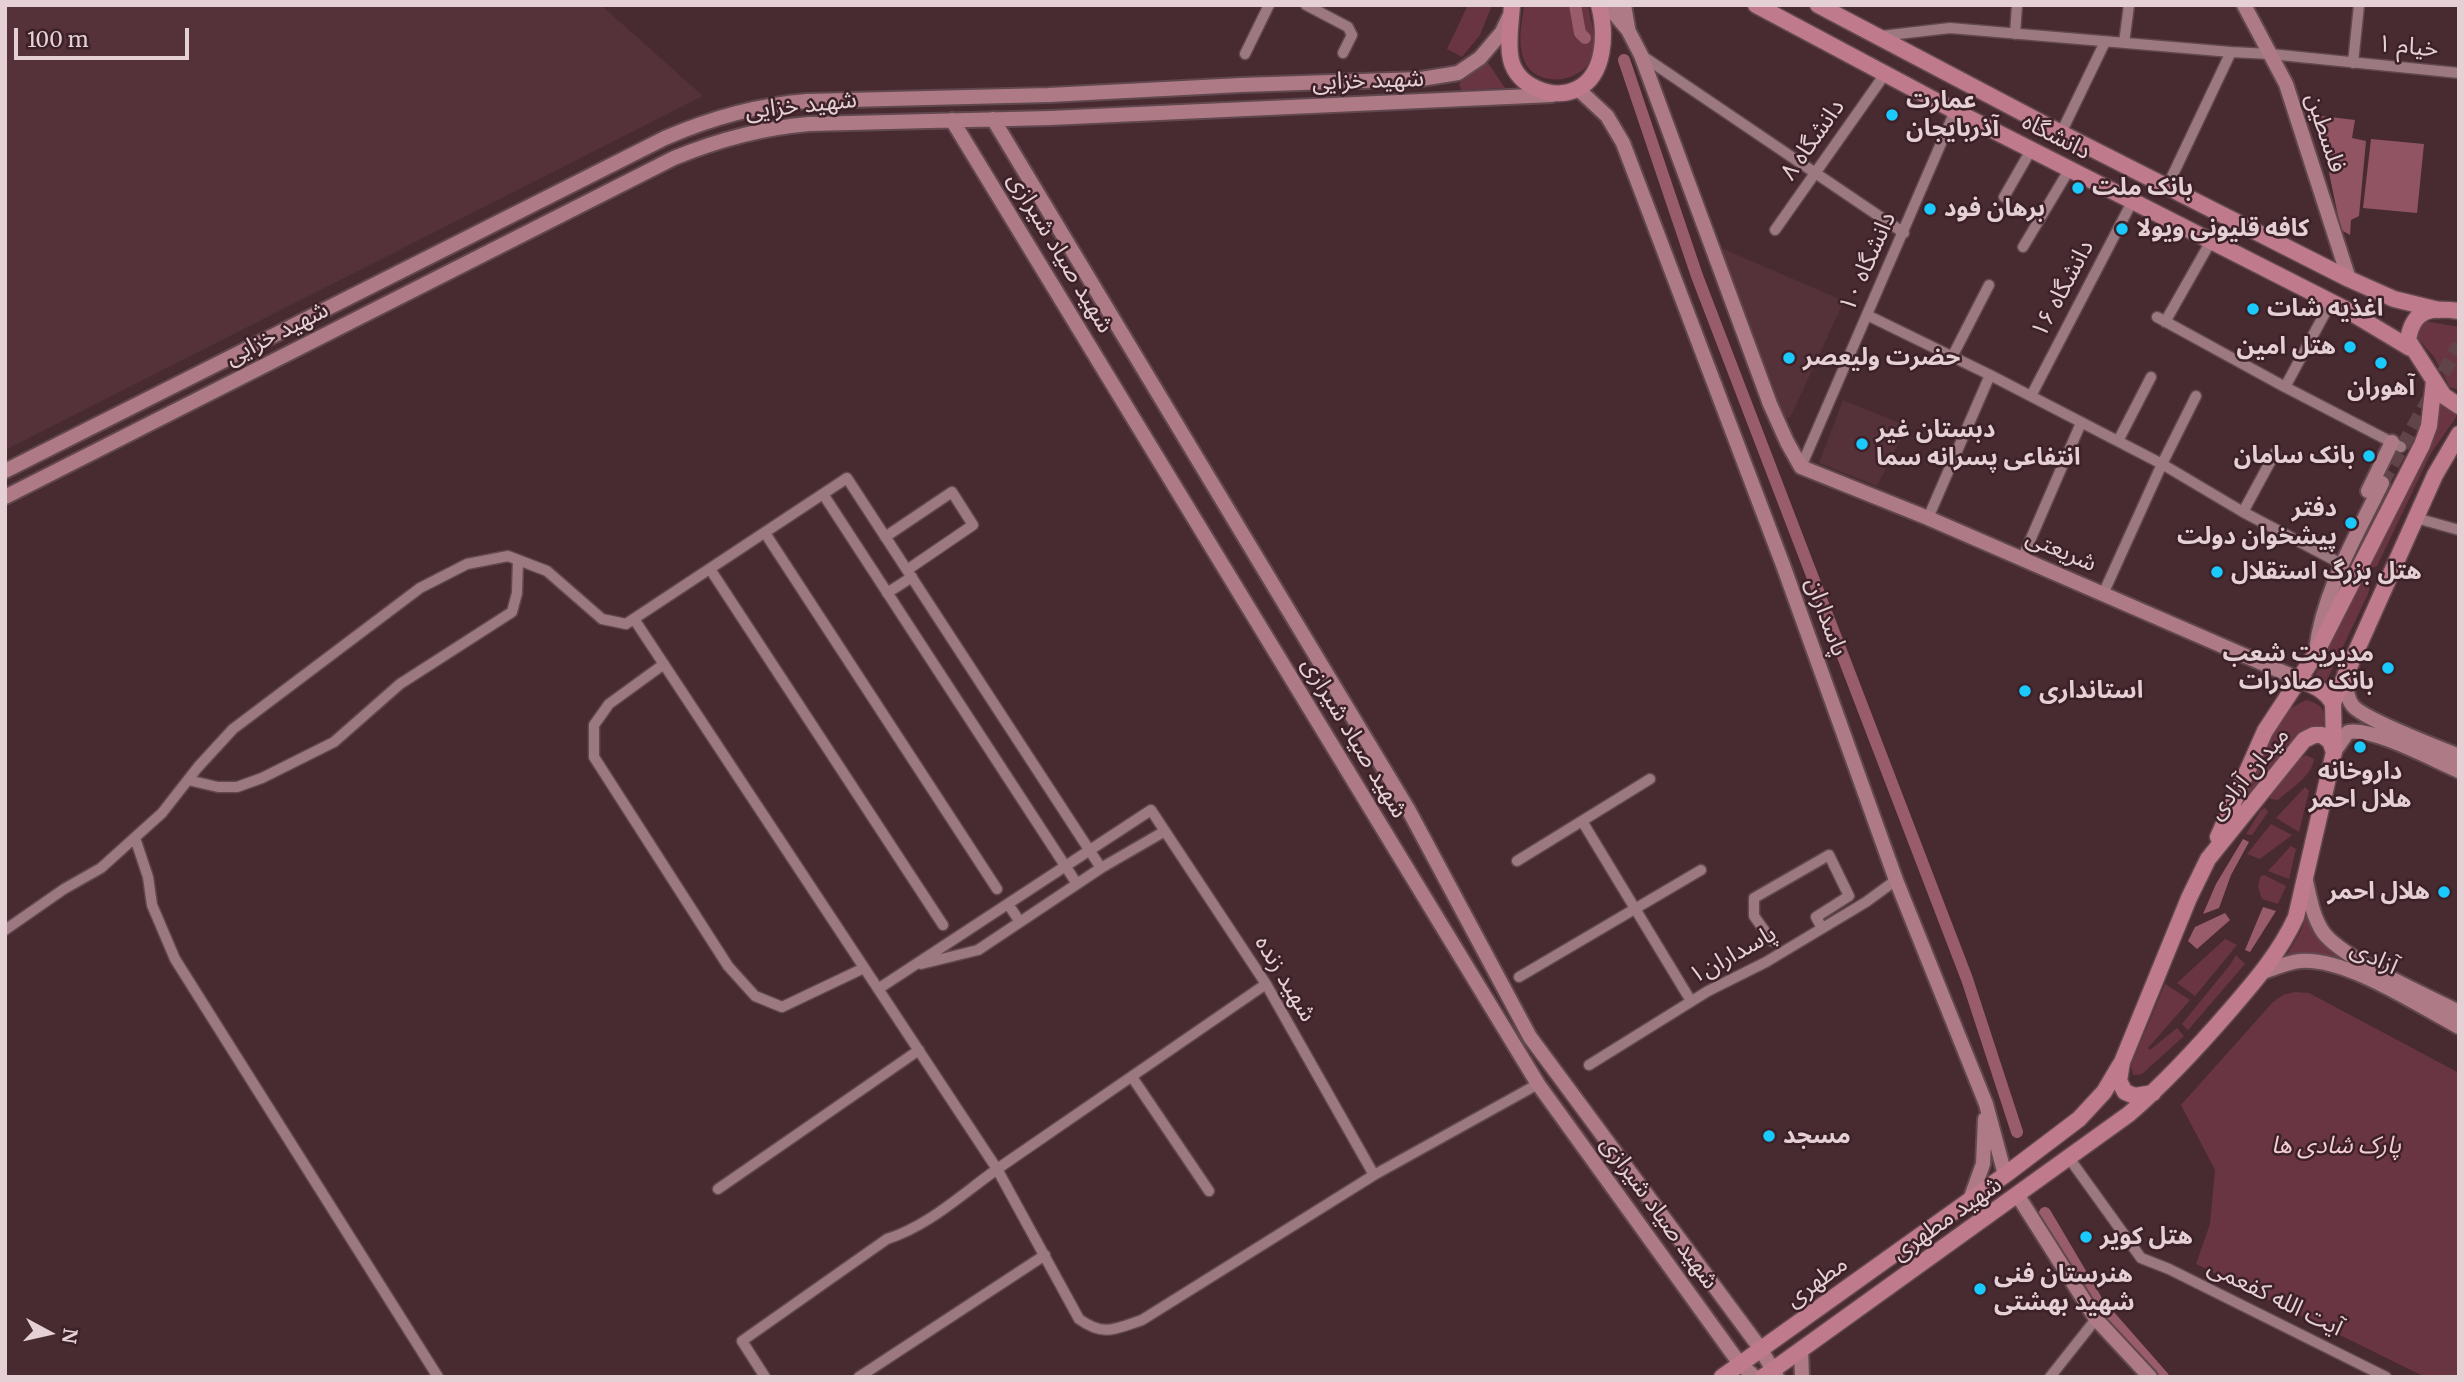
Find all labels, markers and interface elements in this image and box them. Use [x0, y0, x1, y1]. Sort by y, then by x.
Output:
scale bar [18, 14, 192, 58]
text: 100 m [27, 26, 89, 53]
street label: خیام ۱ [2376, 30, 2440, 64]
street label: شهید خزایی [1312, 65, 1424, 97]
street label: شهید خزایی [744, 86, 858, 126]
place label: عمارت آذربایجان [1906, 87, 1999, 143]
street label: فلسطین [2299, 90, 2351, 176]
street label: دانشگاه ۸ [1775, 94, 1851, 186]
marker: عمارت آذربایجان [1884, 107, 1900, 123]
street label: دانشگاه [2017, 108, 2095, 166]
street label: شهید صیاد شیرازی [1001, 167, 1119, 339]
place label: بانک ملت [2092, 174, 2193, 202]
marker: بانک ملت [2070, 180, 2086, 196]
place label: برهان فود [1944, 195, 2045, 223]
marker: برهان فود [1922, 201, 1938, 217]
street label: دانشگاه ۱۰ [1833, 208, 1903, 316]
place label: کافه قلیونی ویولا [2136, 215, 2309, 243]
marker: کافه قلیونی ویولا [2114, 221, 2130, 237]
street label: دانشگاه ۱۶ [2025, 235, 2101, 343]
place label: اغذیه شات [2267, 295, 2383, 323]
street label: شهید خزایی [221, 296, 333, 372]
marker: اغذیه شات [2245, 301, 2261, 317]
place label: هتل امین [2236, 333, 2336, 361]
marker: هتل امین [2342, 339, 2358, 355]
place label: حضرت ولیعصر [1803, 344, 1960, 372]
marker: حضرت ولیعصر [1781, 350, 1797, 366]
marker: آهوران [2373, 355, 2389, 371]
place label: آهوران [2347, 374, 2415, 402]
place label: دبستان غیر انتفاعی پسرانه سما [1876, 416, 2080, 472]
marker: دبستان غیر انتفاعی پسرانه سما [1854, 436, 1870, 452]
place label: بانک سامان [2234, 442, 2355, 470]
marker: بانک سامان [2361, 448, 2377, 464]
place label: دفتر پیشخوان دولت [2177, 495, 2337, 551]
marker: دفتر پیشخوان دولت [2343, 515, 2359, 531]
street label: شریعتی [2021, 523, 2101, 579]
place label: هتل بزرگ استقلال [2231, 558, 2422, 586]
marker: هتل بزرگ استقلال [2209, 564, 2225, 580]
street label: پاسداران [1798, 574, 1854, 660]
place label: مدیریت شعب بانک صادرات [2222, 640, 2374, 696]
street label: شهید صیاد شیرازی [1295, 652, 1413, 824]
marker: مدیریت شعب بانک صادرات [2380, 660, 2396, 676]
place label: استانداری [2039, 677, 2143, 705]
marker: استانداری [2017, 683, 2033, 699]
street label: میدان آزادی [2202, 722, 2296, 826]
marker: داروخانه هلال احمر [2352, 739, 2368, 755]
place label: داروخانه هلال احمر [2309, 758, 2411, 814]
place label: هلال احمر [2327, 878, 2430, 906]
marker: هلال احمر [2436, 884, 2452, 900]
street label: پاسداران۱ [1684, 919, 1782, 991]
street label: شهید زنده [1248, 931, 1322, 1027]
street label: آزادی [2346, 935, 2402, 981]
place label: مسجد [1783, 1122, 1851, 1150]
marker: مسجد [1761, 1128, 1777, 1144]
street label: شهید صیاد شیرازی [1594, 1131, 1724, 1295]
park label: پارک شادی ها [2271, 1132, 2401, 1160]
street label: شهید مطهری [1886, 1171, 2008, 1267]
place label: هتل کویر [2100, 1223, 2193, 1251]
marker: هتل کویر [2078, 1229, 2094, 1245]
street label: مطهری [1780, 1250, 1854, 1314]
street label: آیت الله کفعمی [2203, 1253, 2347, 1343]
place label: هنرستان فنی شهید بهشتی [1994, 1261, 2134, 1317]
marker: هنرستان فنی شهید بهشتی [1972, 1281, 1988, 1297]
north arrow [14, 1298, 84, 1368]
text: N [57, 1327, 83, 1345]

